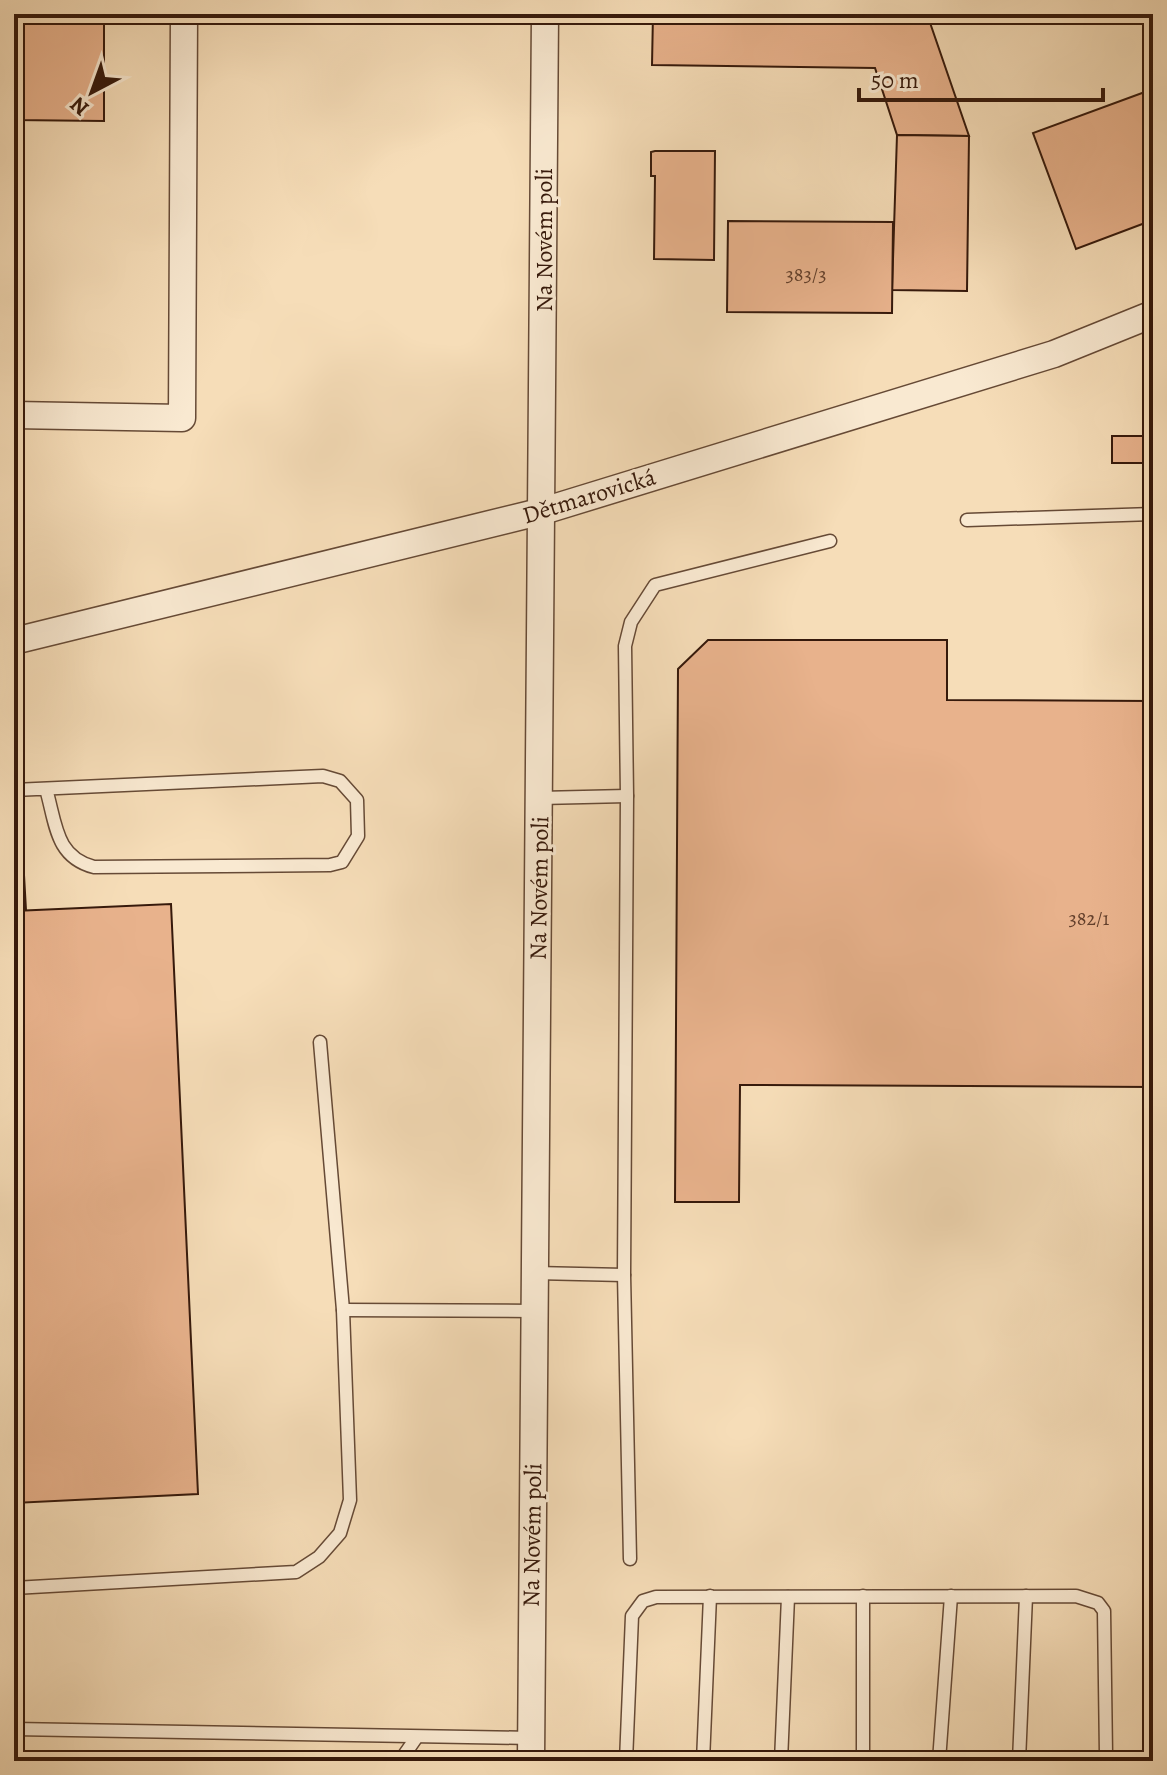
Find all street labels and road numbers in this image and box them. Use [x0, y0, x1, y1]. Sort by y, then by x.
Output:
street label: Na Novém poli [528, 168, 560, 312]
street label: Dětmarovická [519, 460, 660, 531]
street label: Na Novém poli [522, 816, 556, 960]
street label: Na Novém poli [515, 1463, 549, 1607]

